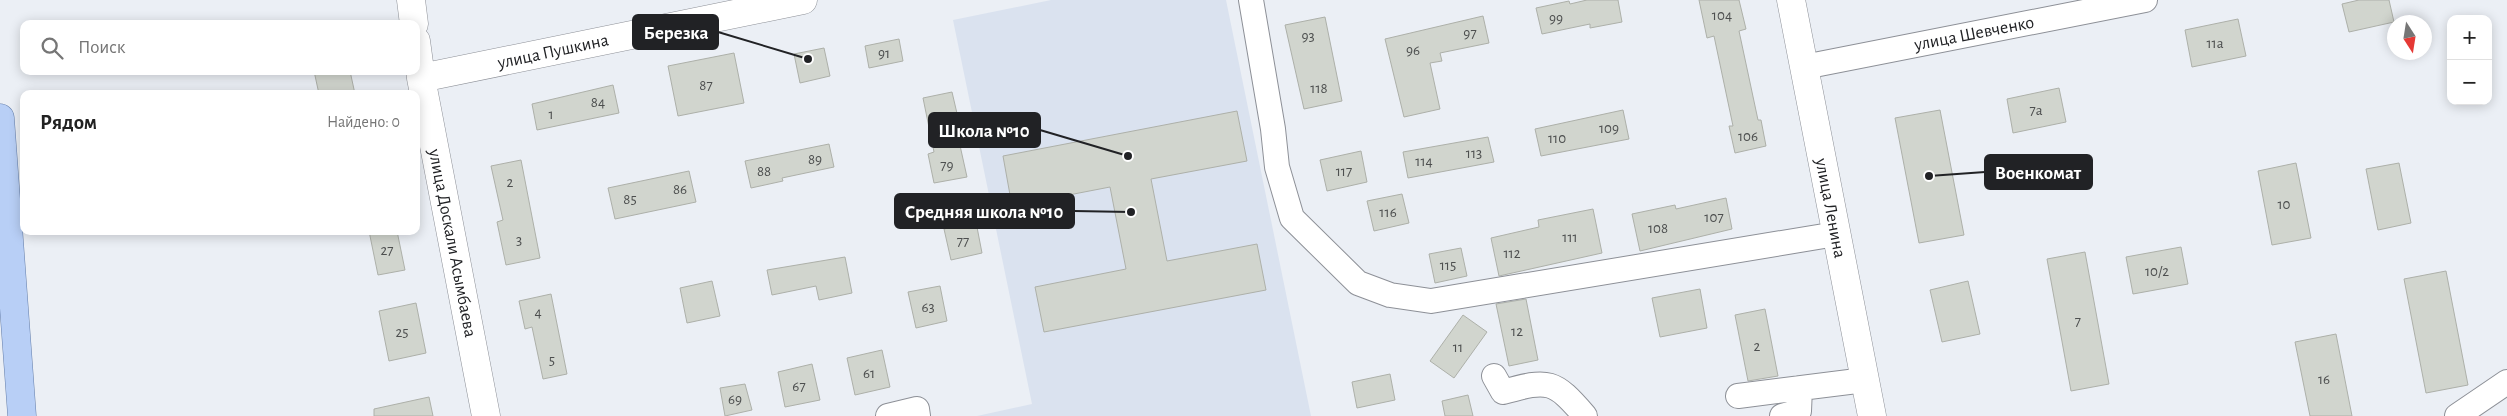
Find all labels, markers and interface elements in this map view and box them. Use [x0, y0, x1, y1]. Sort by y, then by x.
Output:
house number: 104 [1712, 8, 1732, 23]
house number: 99 [1549, 11, 1563, 26]
street label: улица Шевченко [1912, 14, 2036, 55]
callout: Березка [633, 15, 718, 49]
north arrow [2387, 15, 2432, 60]
map controls [2447, 15, 2492, 105]
button: + [2447, 15, 2492, 60]
search box [20, 20, 420, 75]
text: Березка [644, 24, 708, 43]
house number: 97 [1463, 26, 1477, 41]
house number: 93 [1301, 29, 1315, 44]
street label: улица Пушкина [495, 31, 610, 73]
icon: search [38, 34, 66, 62]
house number: 11а [2206, 36, 2224, 51]
text: Поиск [78, 38, 125, 57]
house number: 96 [1406, 43, 1420, 58]
house number: 91 [878, 46, 890, 61]
button: − [2447, 60, 2492, 105]
house number: 87 [699, 78, 713, 93]
house number: 118 [1310, 81, 1328, 96]
house number: 84 [591, 95, 605, 110]
house number: 7а [2029, 103, 2043, 118]
house number: 1 [548, 107, 554, 122]
text: Рядом [40, 112, 97, 133]
callout: Школа №10 [929, 113, 1040, 147]
text: Найдено: 0 [327, 114, 400, 130]
house number: 109 [1599, 121, 1619, 136]
text: Школа №10 [938, 122, 1030, 141]
house number: 106 [1738, 129, 1758, 144]
house number: 110 [1548, 131, 1566, 146]
street label: улица Доскали Асымбаева [425, 146, 480, 339]
house number: 113 [1466, 146, 1482, 161]
house number: 89 [808, 152, 822, 167]
house number: 114 [1415, 154, 1433, 169]
callout: Военкомат [1985, 155, 2092, 189]
street label: улица Ленина [1811, 156, 1848, 260]
house number: 79 [940, 158, 954, 173]
house number: 88 [757, 164, 771, 179]
house number: 117 [1336, 164, 1352, 179]
text: Военкомат [1995, 164, 2082, 183]
house number: 2 [507, 175, 514, 190]
house number: 86 [673, 182, 687, 197]
house number: 85 [623, 192, 637, 207]
callout: Средняя школа №10 [895, 194, 1074, 228]
house number: 10 [2277, 197, 2291, 212]
text: Средняя школа №10 [905, 203, 1063, 222]
house number: 116 [1379, 205, 1397, 220]
house number: 107 [1704, 210, 1724, 225]
house number: 108 [1648, 221, 1668, 236]
house number: 111 [1562, 230, 1578, 245]
house number: 3 [516, 233, 522, 248]
house number: 77 [957, 234, 969, 249]
house number: 27 [380, 243, 394, 258]
house number: 112 [1503, 246, 1521, 261]
house number: 115 [1440, 258, 1456, 273]
house number: 10/2 [2145, 264, 2169, 279]
house number: 63 [921, 300, 935, 315]
house number: 4 [534, 305, 542, 320]
house number: 7 [2075, 314, 2081, 329]
house number: 12 [1511, 324, 1523, 339]
house number: 25 [395, 325, 409, 340]
house number: 2 [1754, 339, 1761, 354]
house number: 11 [1453, 340, 1463, 355]
house number: 5 [549, 353, 555, 368]
house number: 61 [863, 366, 875, 381]
house number: 16 [2318, 372, 2330, 387]
house number: 67 [792, 379, 806, 394]
house number: 69 [728, 392, 742, 407]

